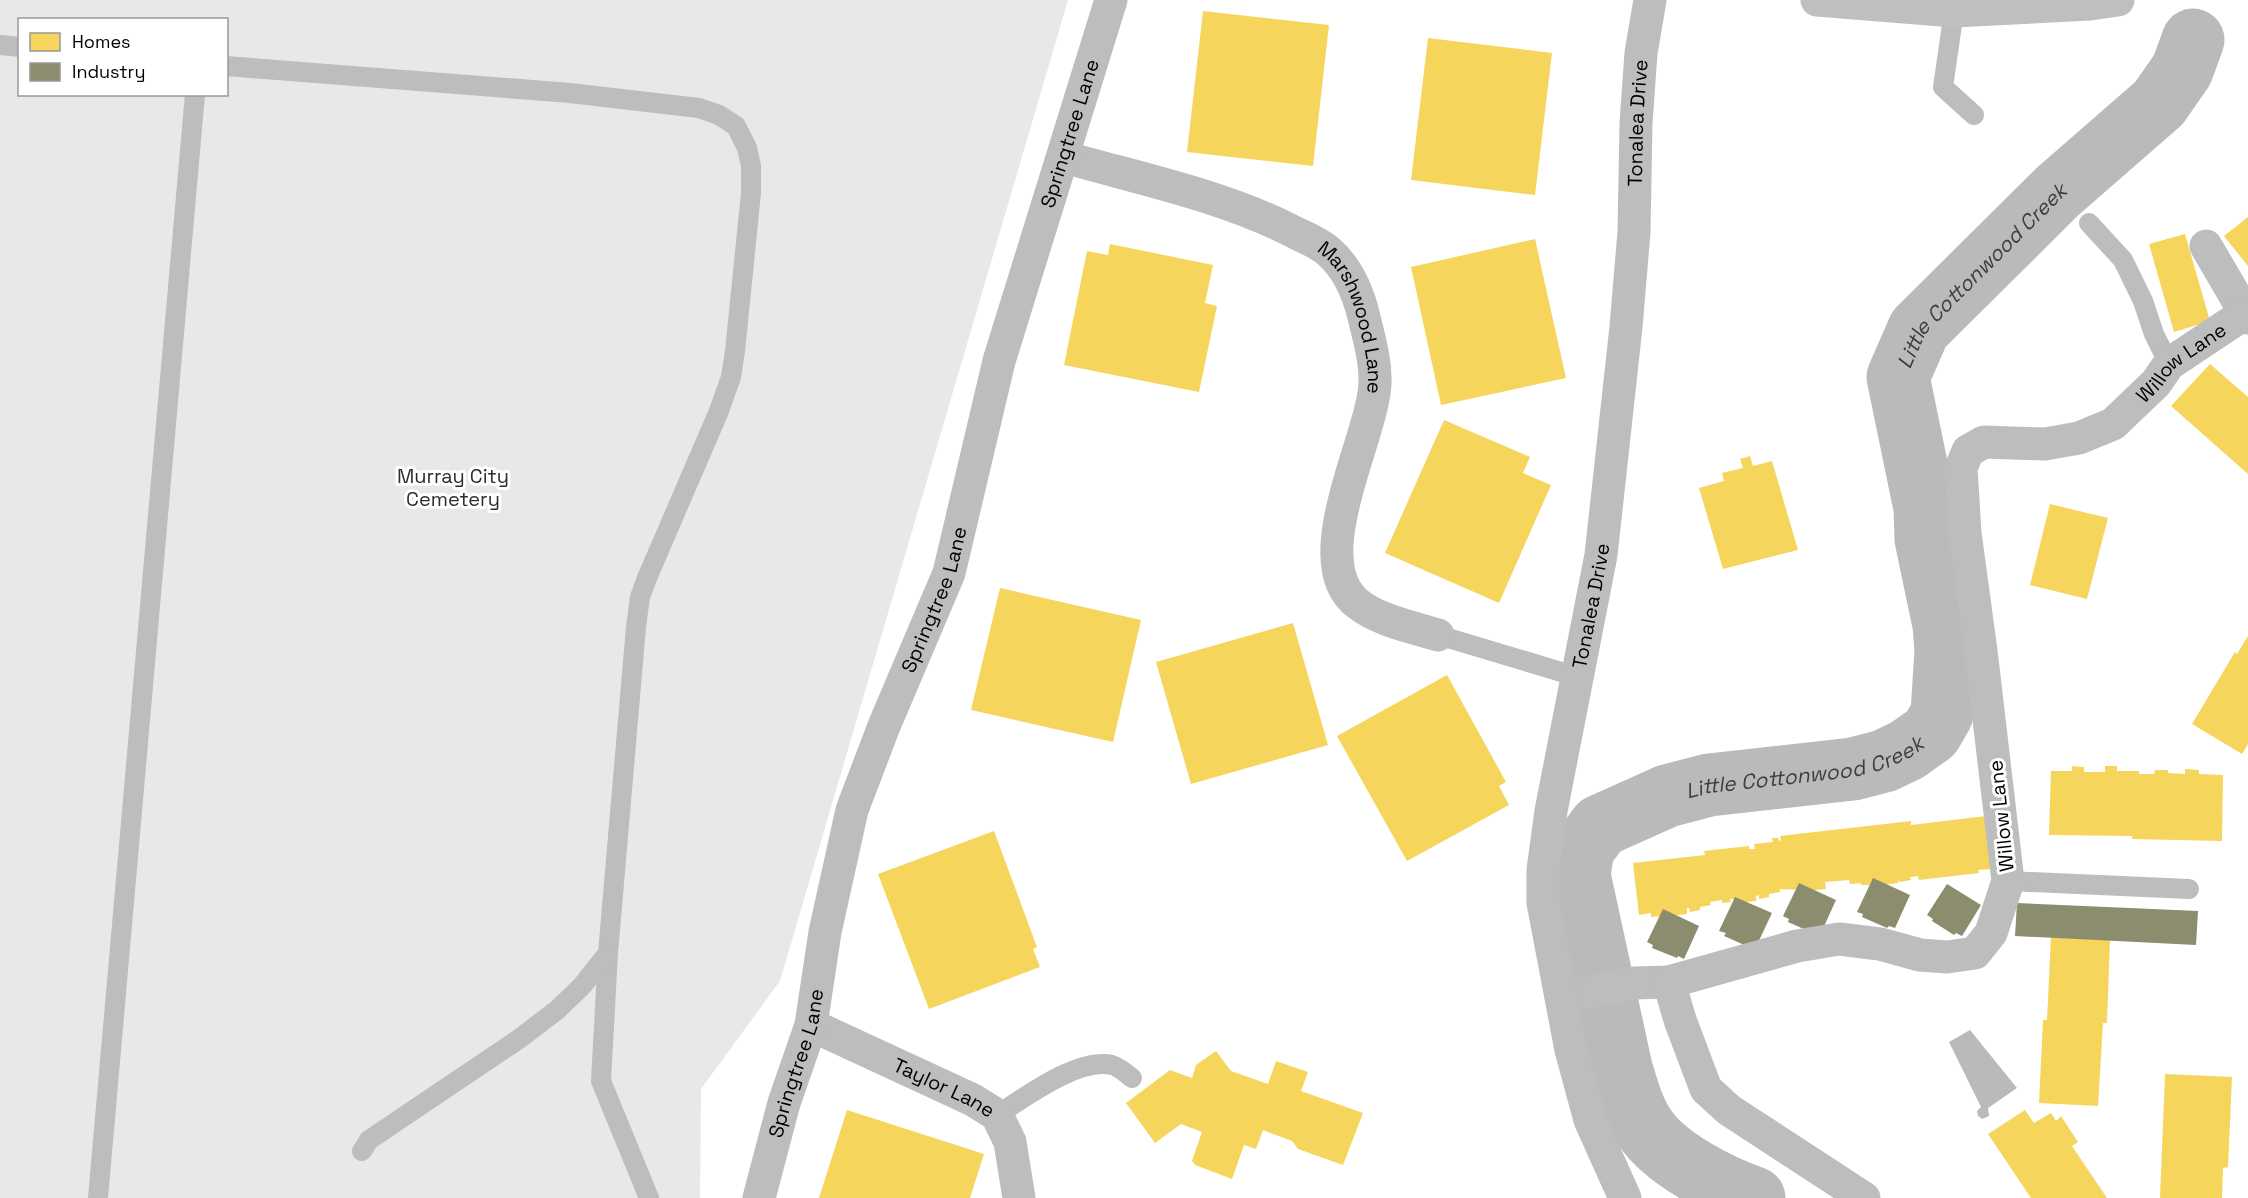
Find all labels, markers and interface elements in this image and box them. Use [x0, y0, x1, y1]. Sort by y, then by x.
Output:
legend [18, 18, 228, 96]
text: Homes [72, 30, 131, 53]
street label: Springtree Lane [1034, 56, 1105, 211]
street label: Tonalea Drive [1622, 58, 1654, 187]
text: Industry [72, 60, 145, 83]
water label: Little Cottonwood Creek [1890, 175, 2074, 372]
street label: Marshwood Lane [1312, 235, 1388, 395]
street label: Willow Lane [2130, 316, 2231, 408]
park label: Murray City Cemetery [397, 463, 509, 512]
street label: Springtree Lane [895, 524, 973, 677]
street label: Tonalea Drive [1566, 542, 1615, 671]
water label: Little Cottonwood Creek [1682, 728, 1931, 804]
street label: Willow Lane [1982, 759, 2020, 873]
street label: Springtree Lane [762, 987, 829, 1141]
street label: Taylor Lane [889, 1052, 1000, 1123]

